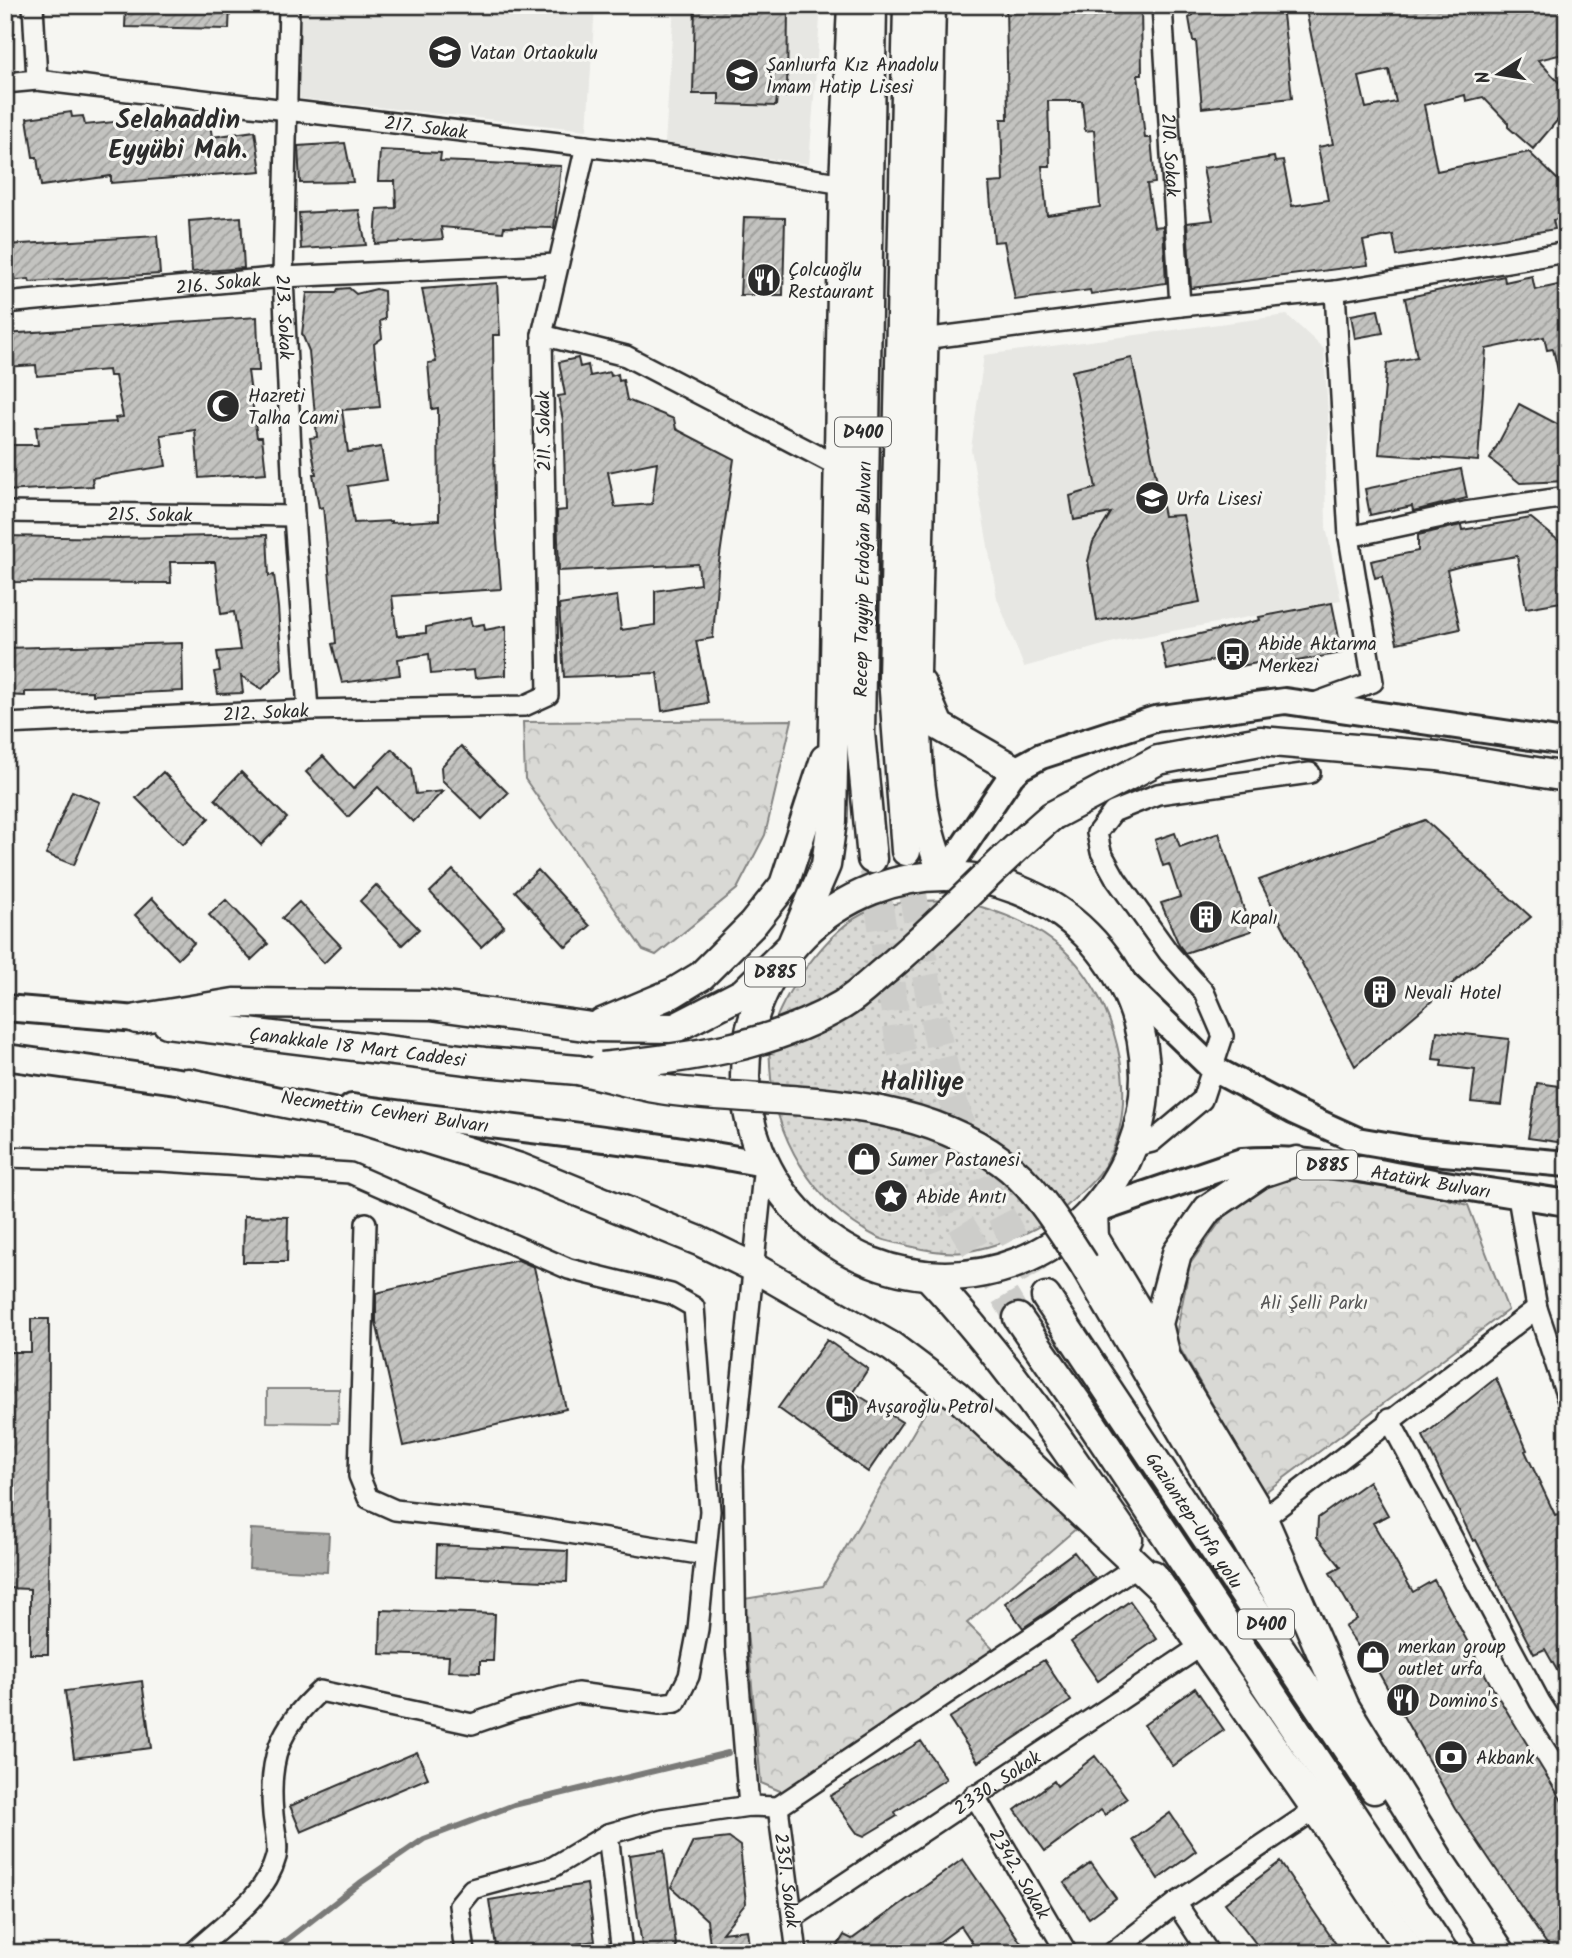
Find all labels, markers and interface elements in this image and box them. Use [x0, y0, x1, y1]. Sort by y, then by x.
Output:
school or university icon: Vatan Ortaokulu [426, 33, 464, 71]
north arrow [1464, 38, 1534, 108]
place label: Vatan Ortaokulu [470, 39, 598, 69]
place label: Şanlıurfa Kız Anadolu İmam Hatip Lisesi [766, 51, 939, 103]
school or university icon: Şanlıurfa Kız Anadolu İmam Hatip Lisesi [723, 56, 761, 94]
text: N [1468, 68, 1500, 86]
district label: Selahaddin Eyyübi Mah. [108, 100, 248, 172]
street label: 217. Sokak [383, 109, 469, 149]
street label: 210. Sokak [1151, 112, 1186, 198]
place label: Çolcuoğlu Restaurant [788, 256, 874, 308]
restaurant icon: Çolcuoğlu Restaurant [745, 261, 783, 299]
street label: 216. Sokak [174, 266, 262, 304]
street label: 213. Sokak [266, 274, 300, 360]
place label: Hazreti Talha Cami [248, 382, 340, 434]
mosque icon: Hazreti Talha Cami [204, 387, 242, 425]
street label: 211. Sokak [529, 390, 561, 471]
road number: D400 [835, 418, 891, 446]
street label: Recep Tayyip Erdoğan Bulvarı [847, 460, 881, 698]
school or university icon: Urfa Lisesi [1133, 479, 1171, 517]
place label: Urfa Lisesi [1176, 485, 1263, 515]
street label: 215. Sokak [107, 500, 193, 532]
place label: Abide Aktarma Merkezi [1258, 630, 1377, 682]
bus stop icon: Abide Aktarma Merkezi [1214, 635, 1252, 673]
street label: 212. Sokak [222, 697, 309, 731]
building icon: Kapalı [1187, 898, 1225, 936]
place label: Kapalı [1230, 904, 1278, 934]
road number: D885 [745, 958, 805, 987]
building icon: Nevali Hotel [1361, 973, 1399, 1011]
place label: Nevali Hotel [1404, 979, 1501, 1009]
street label: Çanakkale 18 Mart Caddesi [247, 1020, 469, 1077]
district label: Haliliye [880, 1062, 964, 1104]
street label: Necmettin Cevheri Bulvarı [279, 1084, 491, 1142]
shop icon: Sumer Pastanesi [845, 1140, 883, 1178]
place label: Sumer Pastanesi [888, 1146, 1021, 1176]
road number: D885 [1297, 1150, 1357, 1180]
street label: Atatürk Bulvarı [1368, 1158, 1493, 1208]
place icon: Abide Anıtı [872, 1177, 910, 1215]
place label: Abide Anıtı [916, 1183, 1007, 1213]
park label: Ali Şelli Parkı [1260, 1289, 1368, 1319]
fuel station icon: Avşaroğlu Petrol [823, 1387, 861, 1425]
place label: Avşaroğlu Petrol [866, 1393, 994, 1423]
street label: Gaziantep-Urfa yolu [1136, 1447, 1250, 1596]
road number: D400 [1238, 1610, 1294, 1638]
place label: merkan group outlet urfa [1398, 1633, 1506, 1685]
shop icon: merkan group outlet urfa [1354, 1638, 1392, 1676]
restaurant icon: Domino's [1384, 1681, 1422, 1719]
place label: Domino's [1428, 1687, 1498, 1717]
bank icon: Akbank [1432, 1738, 1470, 1776]
street label: 2330. Sokak [948, 1744, 1048, 1824]
place label: Akbank [1476, 1744, 1534, 1774]
street label: 2342. Sokak [980, 1823, 1057, 1926]
street label: 2351. Sokak [765, 1831, 807, 1930]

